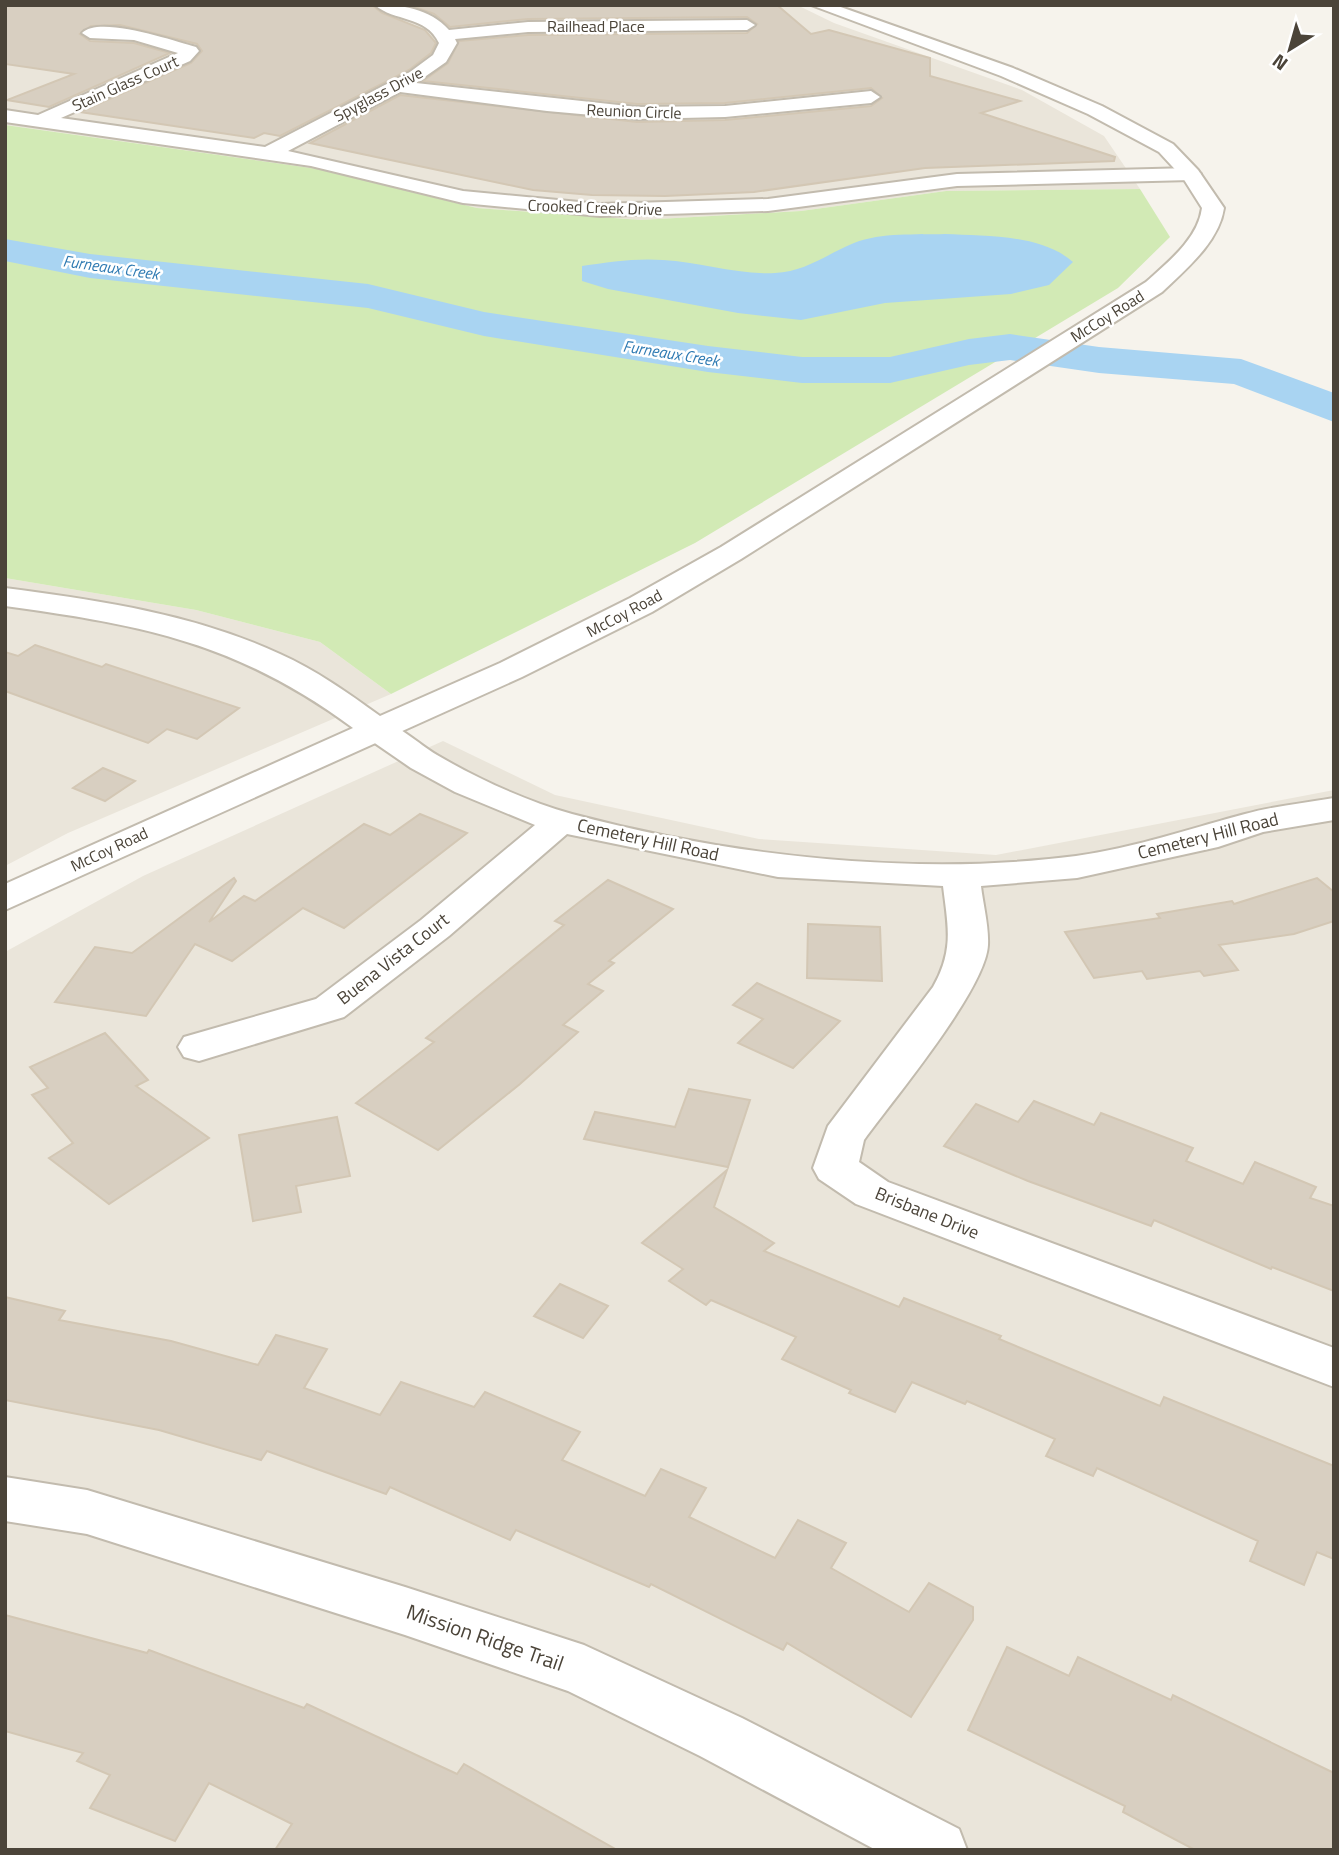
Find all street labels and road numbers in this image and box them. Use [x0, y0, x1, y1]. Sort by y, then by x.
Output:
street label: Railhead Place [547, 14, 645, 38]
street label: Stain Glass Court [68, 49, 182, 117]
street label: Spyglass Drive [329, 60, 427, 128]
street label: Reunion Circle [586, 97, 682, 125]
street label: Crooked Creek Drive [527, 193, 663, 221]
street label: McCoy Road [1065, 284, 1149, 348]
street label: McCoy Road [582, 583, 666, 643]
street label: Cemetery Hill Road [1135, 805, 1281, 866]
street label: Cemetery Hill Road [575, 811, 722, 868]
street label: McCoy Road [66, 821, 152, 877]
street label: Buena Vista Court [331, 906, 455, 1011]
street label: Brisbane Drive [871, 1179, 983, 1246]
street label: Mission Ridge Trail [402, 1595, 568, 1679]

